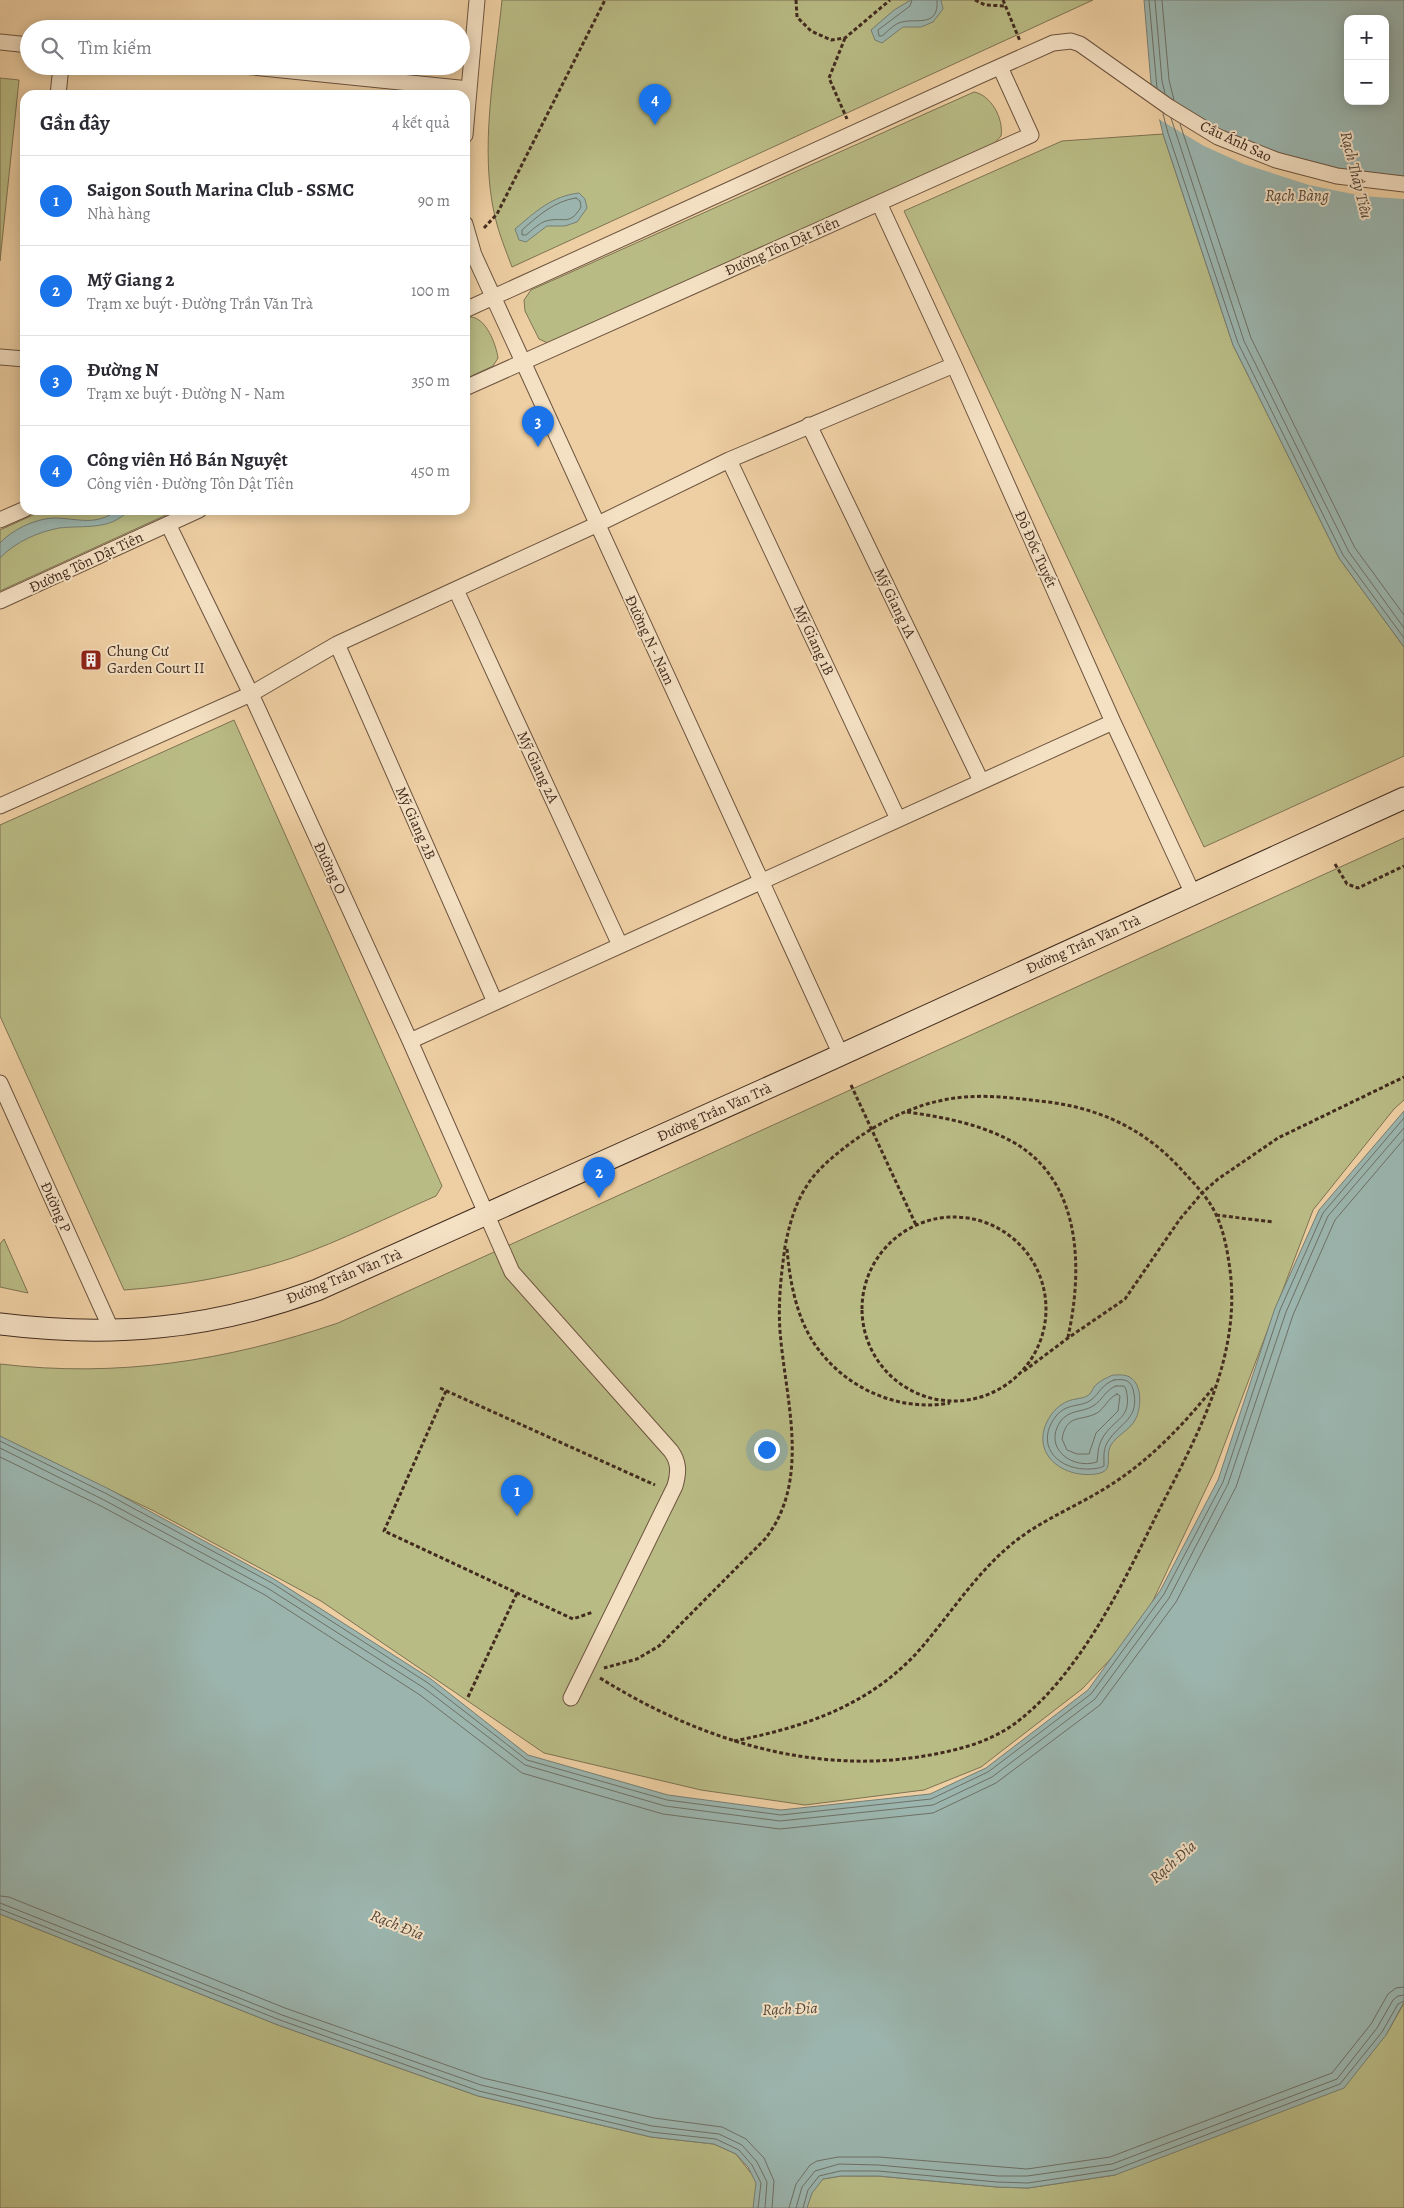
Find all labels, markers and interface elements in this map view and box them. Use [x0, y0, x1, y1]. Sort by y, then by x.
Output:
map controls [1344, 15, 1389, 105]
button: + [1344, 15, 1389, 60]
search box [20, 20, 470, 75]
icon: search [38, 34, 66, 62]
text: Tìm kiếm [78, 35, 152, 61]
button: − [1344, 60, 1389, 105]
pin: 4 [639, 84, 671, 125]
text: Gần đây [40, 109, 110, 137]
text: 4 kết quả [392, 112, 450, 134]
street label: Cầu Ánh Sao [1197, 116, 1275, 166]
water label: Rạch Thầy Tiêu [1335, 129, 1377, 221]
text: Saigon South Marina Club - SSMC [87, 177, 354, 203]
water label: Rạch Bàng [1265, 185, 1329, 207]
text: 1 [53, 190, 59, 212]
text: 90 m [418, 190, 450, 212]
text: Nhà hàng [87, 203, 150, 225]
street label: Đường Tôn Dật Tiên [721, 212, 843, 280]
text: Mỹ Giang 2 [87, 267, 174, 293]
text: 2 [52, 280, 60, 302]
text: 100 m [411, 280, 450, 302]
text: Trạm xe buýt · Đường Trần Văn Trà [87, 293, 313, 315]
text: Đường N [87, 357, 159, 383]
text: 3 [53, 370, 59, 392]
text: 350 m [411, 370, 450, 392]
text: Trạm xe buýt · Đường N - Nam [87, 383, 285, 405]
pin: 3 [522, 406, 554, 447]
text: Công viên Hồ Bán Nguyệt [87, 447, 288, 473]
text: 4 [52, 460, 60, 482]
text: 450 m [411, 460, 450, 482]
text: Công viên · Đường Tôn Dật Tiên [87, 473, 294, 495]
street label: Đô Đốc Tuyết [1010, 507, 1062, 591]
street label: Đường Tôn Dật Tiên [26, 527, 146, 597]
street label: Mỹ Giang 1A [869, 565, 921, 642]
street label: Đường N - Nam [620, 592, 680, 689]
street label: Mỹ Giang 1B [789, 601, 839, 679]
place label: Chung Cư Garden Court II [107, 641, 205, 678]
building icon: Chung Cư Garden Court II [79, 648, 103, 672]
street label: Mỹ Giang 2A [513, 728, 564, 807]
street label: Mỹ Giang 2B [391, 783, 441, 863]
street label: Đường O [309, 838, 351, 898]
street label: Đường Trần Văn Trà [1023, 910, 1143, 978]
street label: Đường Trần Văn Trà [654, 1078, 774, 1146]
pin: 2 [583, 1157, 615, 1198]
street label: Đường P [36, 1178, 76, 1236]
street label: Đường Trần Văn Trà [283, 1244, 405, 1308]
your location [754, 1437, 780, 1463]
pin: 1 [501, 1475, 533, 1516]
water label: Rạch Đỉa [1145, 1835, 1202, 1888]
water label: Rạch Đỉa [367, 1904, 427, 1946]
water label: Rạch Đỉa [762, 1997, 819, 2021]

